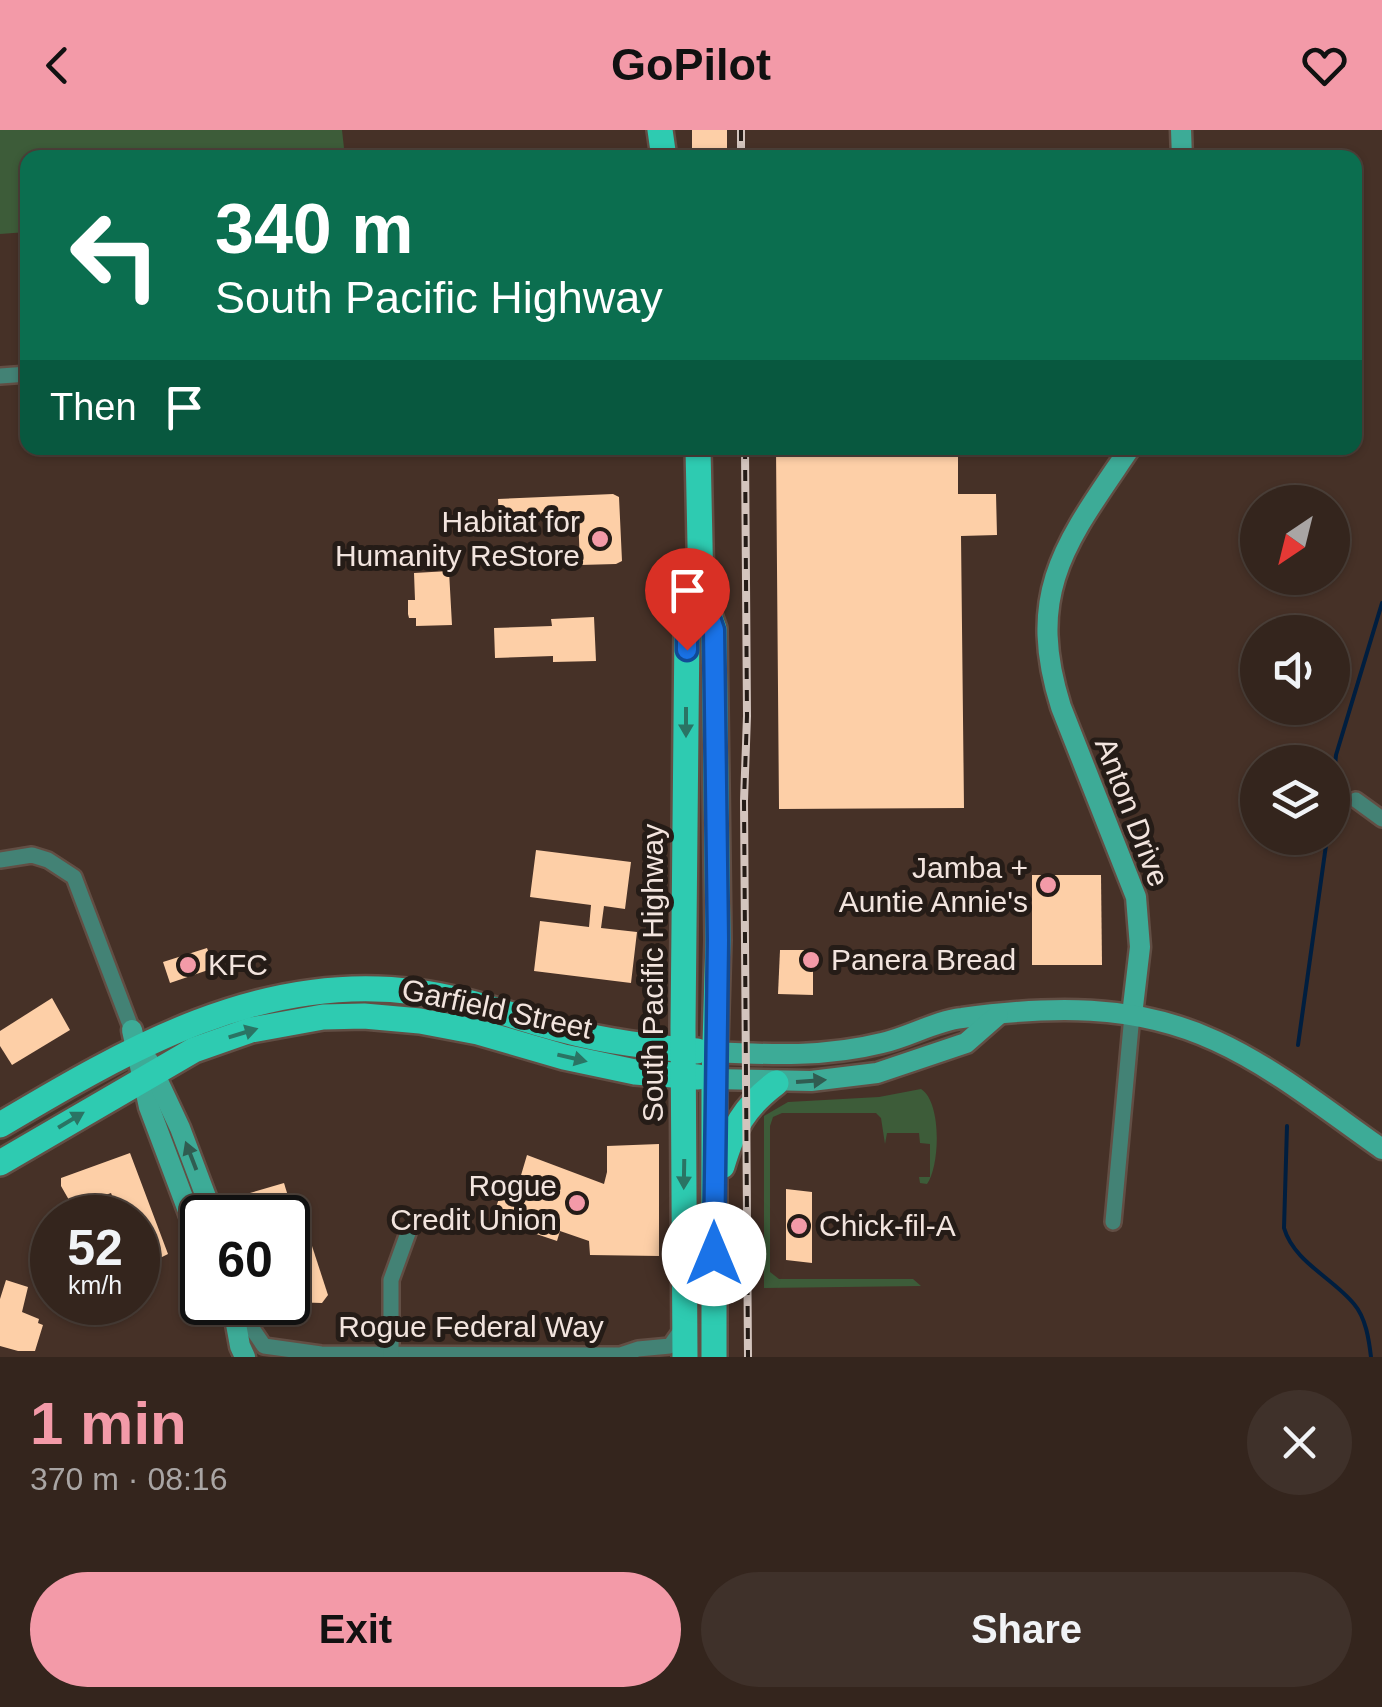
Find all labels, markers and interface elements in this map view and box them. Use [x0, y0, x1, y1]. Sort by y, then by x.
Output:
icon: back [30, 38, 85, 93]
icon: heart [1297, 38, 1352, 93]
text: GoPilot [611, 39, 771, 90]
icon: left [50, 190, 180, 320]
text: 340 m [215, 190, 413, 268]
text: South Pacific Highway [215, 272, 663, 323]
icon: arrive [157, 380, 212, 435]
text: Then [50, 386, 137, 428]
north arrow [1240, 485, 1350, 595]
map controls [1240, 485, 1350, 855]
place label: Habitat for Humanity ReStore [335, 505, 580, 572]
marker: Habitat for Humanity ReStore [589, 528, 611, 550]
pin [645, 548, 730, 651]
icon: arrive [660, 563, 715, 618]
button: sound [1240, 615, 1350, 725]
one-way arrow [678, 707, 694, 739]
street label: Anton Drive [1089, 733, 1176, 891]
button: layers [1240, 745, 1350, 855]
street label: South Pacific Highway [636, 824, 669, 1122]
place label: Jamba + Auntie Annie's [839, 851, 1028, 918]
marker: Jamba + Auntie Annie's [1037, 874, 1059, 896]
place label: Panera Bread [831, 943, 1016, 976]
place label: KFC [208, 948, 268, 981]
marker: Panera Bread [800, 949, 822, 971]
marker: KFC [177, 954, 199, 976]
street label: Garfield Street [399, 972, 596, 1045]
one-way arrow [228, 1025, 259, 1040]
one-way arrow [557, 1051, 588, 1066]
one-way arrow [796, 1073, 828, 1089]
one-way arrow [57, 1112, 85, 1130]
one-way arrow [183, 1141, 198, 1171]
one-way arrow [676, 1159, 692, 1191]
place label: Rogue Credit Union [390, 1169, 557, 1236]
marker: Rogue Credit Union [566, 1192, 588, 1214]
speed limit sign: 60 [180, 1195, 310, 1325]
position arrow [662, 1202, 766, 1306]
place label: Chick-fil-A [819, 1209, 956, 1242]
marker: Chick-fil-A [788, 1215, 810, 1237]
text: 52 [67, 1220, 123, 1276]
text: km/h [68, 1271, 122, 1299]
street label: Rogue Federal Way [338, 1310, 604, 1343]
text: 1 min [30, 1390, 187, 1457]
button: close [1247, 1390, 1352, 1495]
text: 370 m · 08:16 [30, 1461, 227, 1497]
button: Exit [30, 1572, 681, 1687]
button: Share [701, 1572, 1352, 1687]

